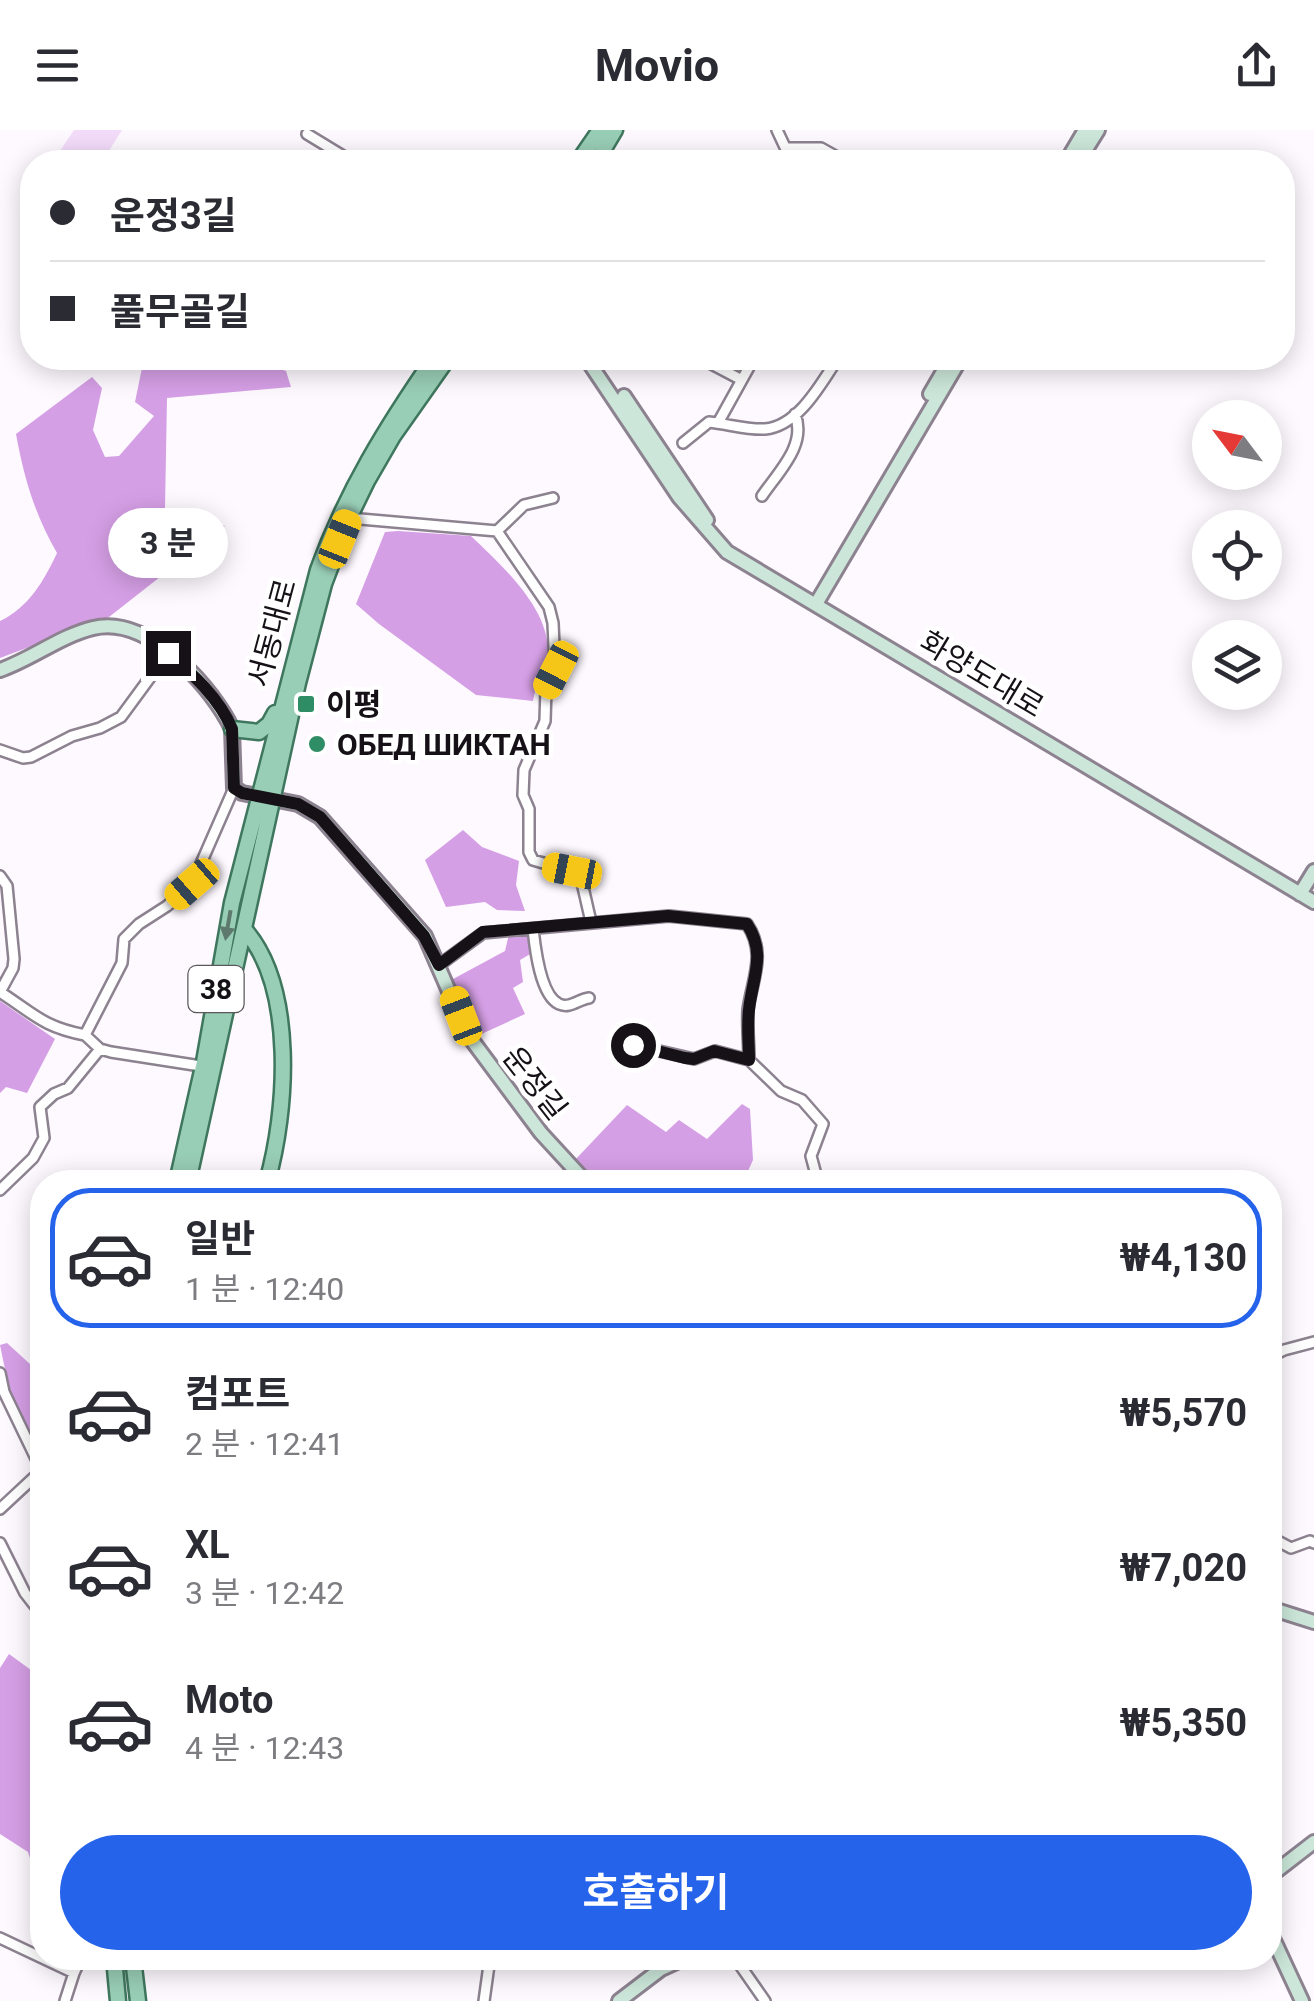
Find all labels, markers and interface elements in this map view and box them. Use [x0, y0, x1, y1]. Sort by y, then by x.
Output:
icon: menu [30, 38, 85, 93]
icon: share [1229, 38, 1284, 93]
text: Movio [595, 39, 719, 92]
text: 운정3길 [110, 194, 237, 238]
text: 풀무골길 [110, 290, 250, 334]
north arrow [1192, 400, 1282, 490]
map controls [1192, 400, 1282, 710]
car [315, 506, 365, 572]
callout: 3 분 [108, 508, 228, 578]
button: locate [1192, 510, 1282, 600]
text: 3 분 [140, 524, 196, 562]
street label: 서동대로 [241, 575, 303, 691]
button: layers [1192, 620, 1282, 710]
street label: 화양도대로 [914, 623, 1050, 725]
route end [146, 631, 191, 676]
car [529, 636, 583, 704]
place label: 이평 [326, 687, 381, 722]
marker: 이평 [295, 693, 317, 715]
place label: ОБЕД ШИКТАН [337, 727, 551, 762]
marker: ОБЕД ШИКТАН [306, 733, 328, 755]
car [540, 851, 604, 891]
car [160, 853, 224, 915]
one-way arrow [220, 910, 235, 941]
road number: 38 [188, 966, 244, 1012]
car [436, 983, 486, 1049]
route start [611, 1023, 656, 1068]
street label: 운정길 [496, 1040, 574, 1126]
icon: car [65, 1213, 155, 1303]
text: 일반 [185, 1217, 255, 1261]
text: ₩4,130 [1120, 1236, 1247, 1280]
text: 1 분 · 12:40 [185, 1270, 344, 1308]
icon: car [65, 1368, 155, 1458]
text: 컴포트 [185, 1372, 290, 1416]
text: ₩5,570 [1120, 1391, 1247, 1435]
text: 2 분 · 12:41 [185, 1425, 344, 1463]
icon: car [65, 1523, 155, 1613]
text: XL [185, 1523, 230, 1567]
text: ₩7,020 [1120, 1546, 1247, 1590]
text: 3 분 · 12:42 [185, 1574, 344, 1612]
icon: car [65, 1678, 155, 1768]
text: Moto [185, 1678, 274, 1722]
text: ₩5,350 [1120, 1701, 1247, 1745]
text: 4 분 · 12:43 [185, 1729, 344, 1767]
button: 호출하기 [60, 1835, 1252, 1950]

